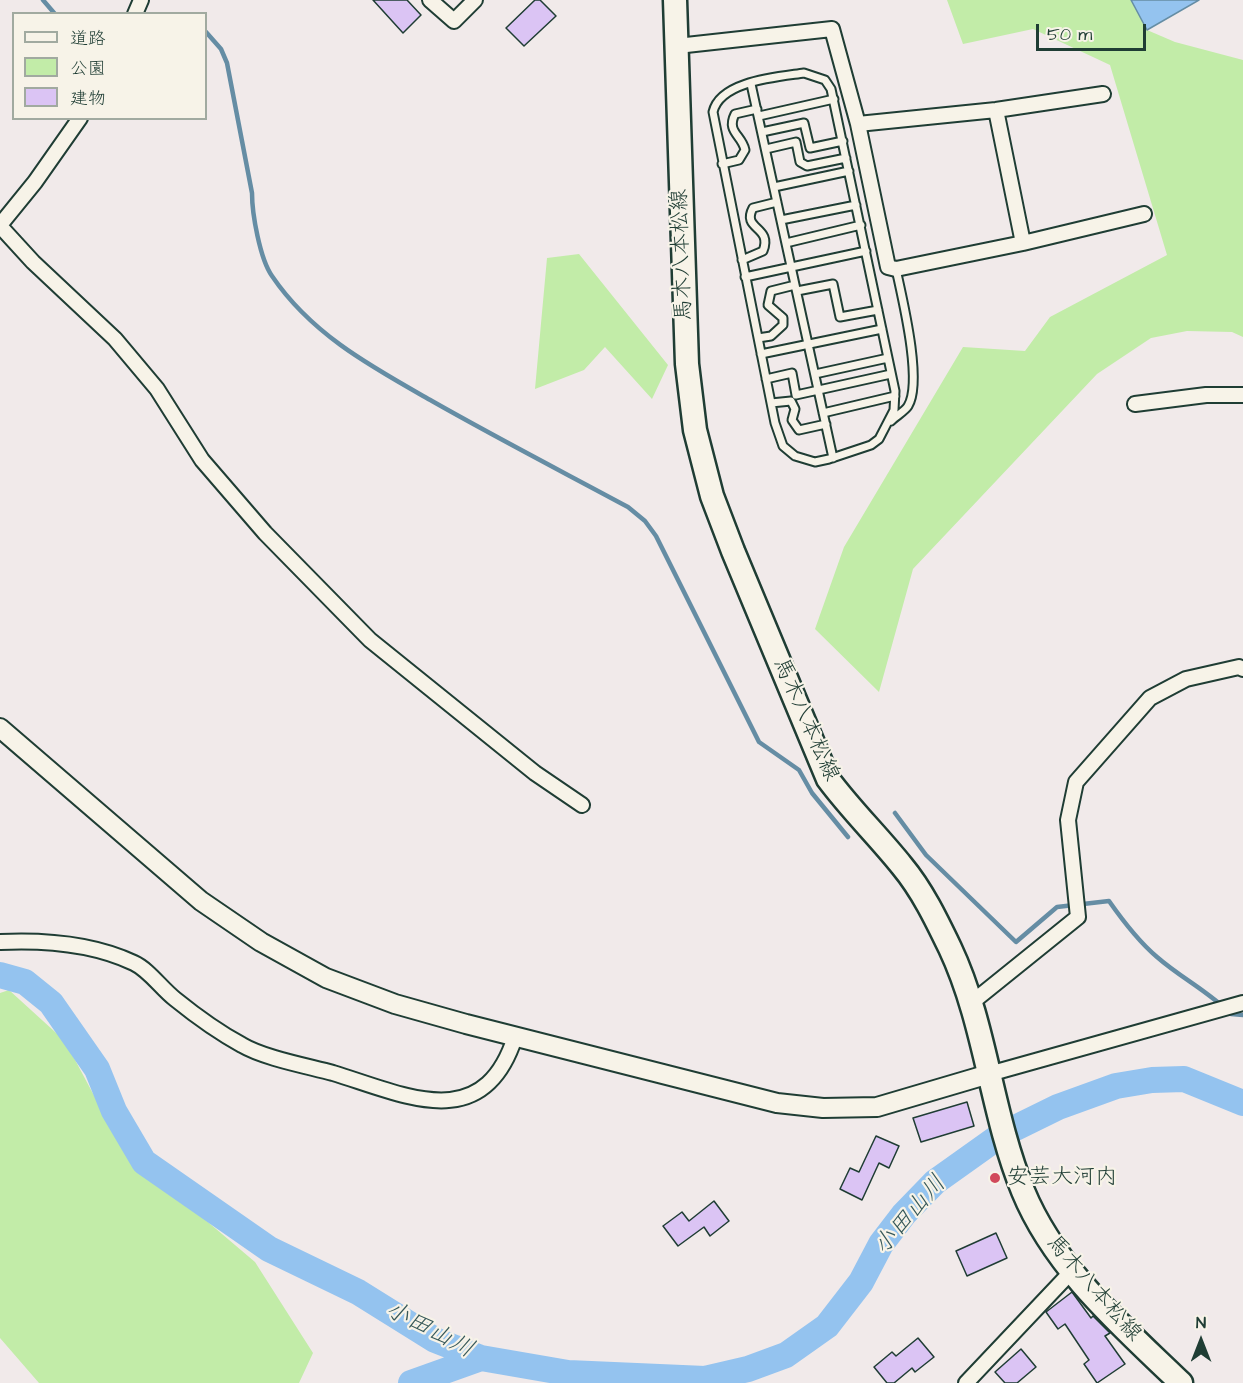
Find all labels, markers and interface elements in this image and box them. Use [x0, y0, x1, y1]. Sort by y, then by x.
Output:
legend [12, 12, 207, 120]
scale bar [1039, 12, 1148, 50]
text: 50 m [1047, 22, 1092, 47]
text: 道路 [70, 26, 106, 51]
text: 公園 [70, 56, 106, 81]
text: 建物 [70, 86, 106, 111]
street label: 馬木八本松線 [668, 189, 698, 321]
street label: 馬木八本松線 [766, 654, 844, 786]
place label: 安芸大河内 [1007, 1165, 1117, 1191]
water label: 小田山川 [869, 1170, 953, 1262]
marker: 安芸大河内 [988, 1171, 1002, 1185]
street label: 馬木八本松線 [1040, 1231, 1146, 1347]
water label: 小田山川 [380, 1296, 478, 1366]
north arrow [1171, 1311, 1231, 1371]
text: N [1196, 1312, 1206, 1334]

